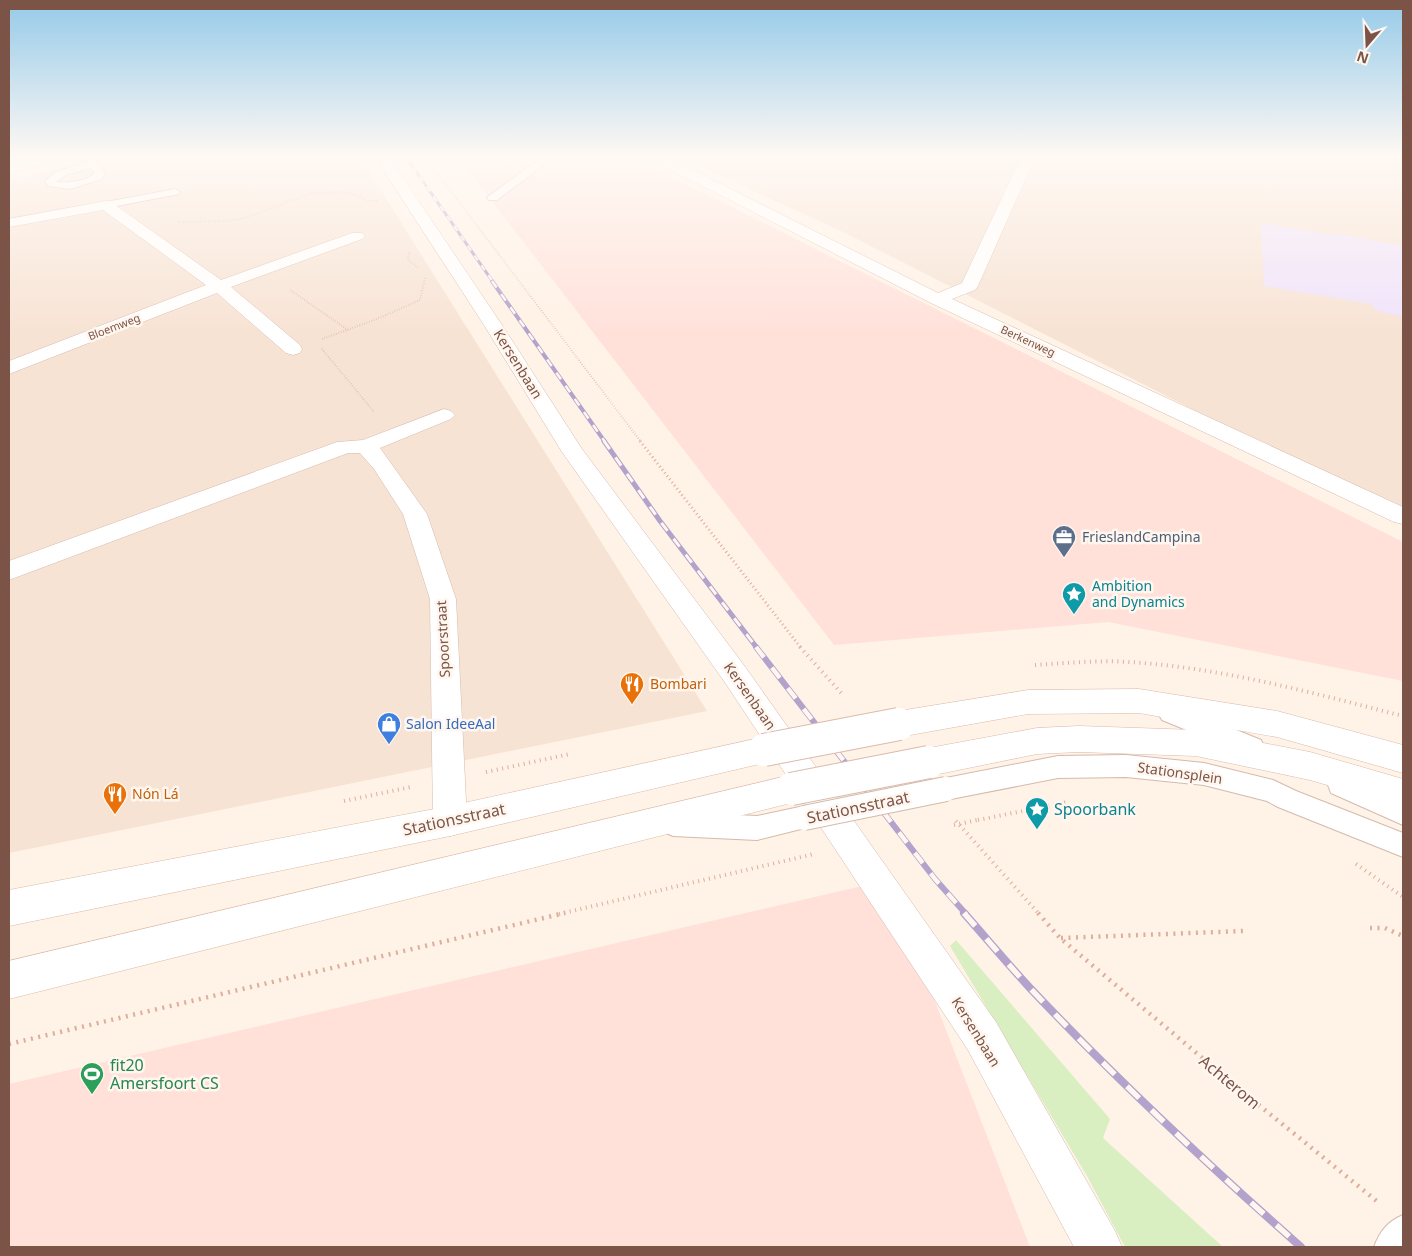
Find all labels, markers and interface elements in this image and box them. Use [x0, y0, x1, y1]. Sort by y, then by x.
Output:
north arrow [1342, 20, 1392, 70]
text: N [1354, 47, 1371, 69]
street label: Bloemweg [86, 310, 142, 343]
street label: Berkenweg [999, 321, 1058, 360]
street label: Kersenbaan [490, 325, 547, 402]
office icon: FrieslandCampina [1051, 524, 1077, 558]
place label: FrieslandCampina [1082, 527, 1201, 546]
place label: Ambition and Dynamics [1092, 576, 1185, 611]
place icon: Ambition and Dynamics [1061, 581, 1087, 615]
street label: Spoorstraat [431, 600, 454, 678]
street label: Kersenbaan [720, 658, 781, 733]
restaurant icon: Bombari [619, 671, 645, 705]
place label: Bombari [650, 674, 707, 693]
shop icon: Salon IdeeAal [376, 711, 402, 745]
place label: Salon IdeeAal [406, 714, 495, 733]
street label: Stationsplein [1136, 757, 1224, 788]
restaurant icon: Nón Lá [102, 781, 128, 815]
place label: Nón Lá [132, 784, 179, 803]
street label: Stationsstraat [805, 785, 911, 829]
place icon: Spoorbank [1024, 796, 1050, 830]
street label: Stationsstraat [401, 797, 507, 841]
place label: Spoorbank [1054, 798, 1136, 820]
street label: Kersenbaan [948, 993, 1005, 1070]
street label: Achterom [1195, 1050, 1265, 1114]
place label: fit20 Amersfoort CS [110, 1054, 219, 1094]
sports icon: fit20 Amersfoort CS [79, 1061, 105, 1095]

